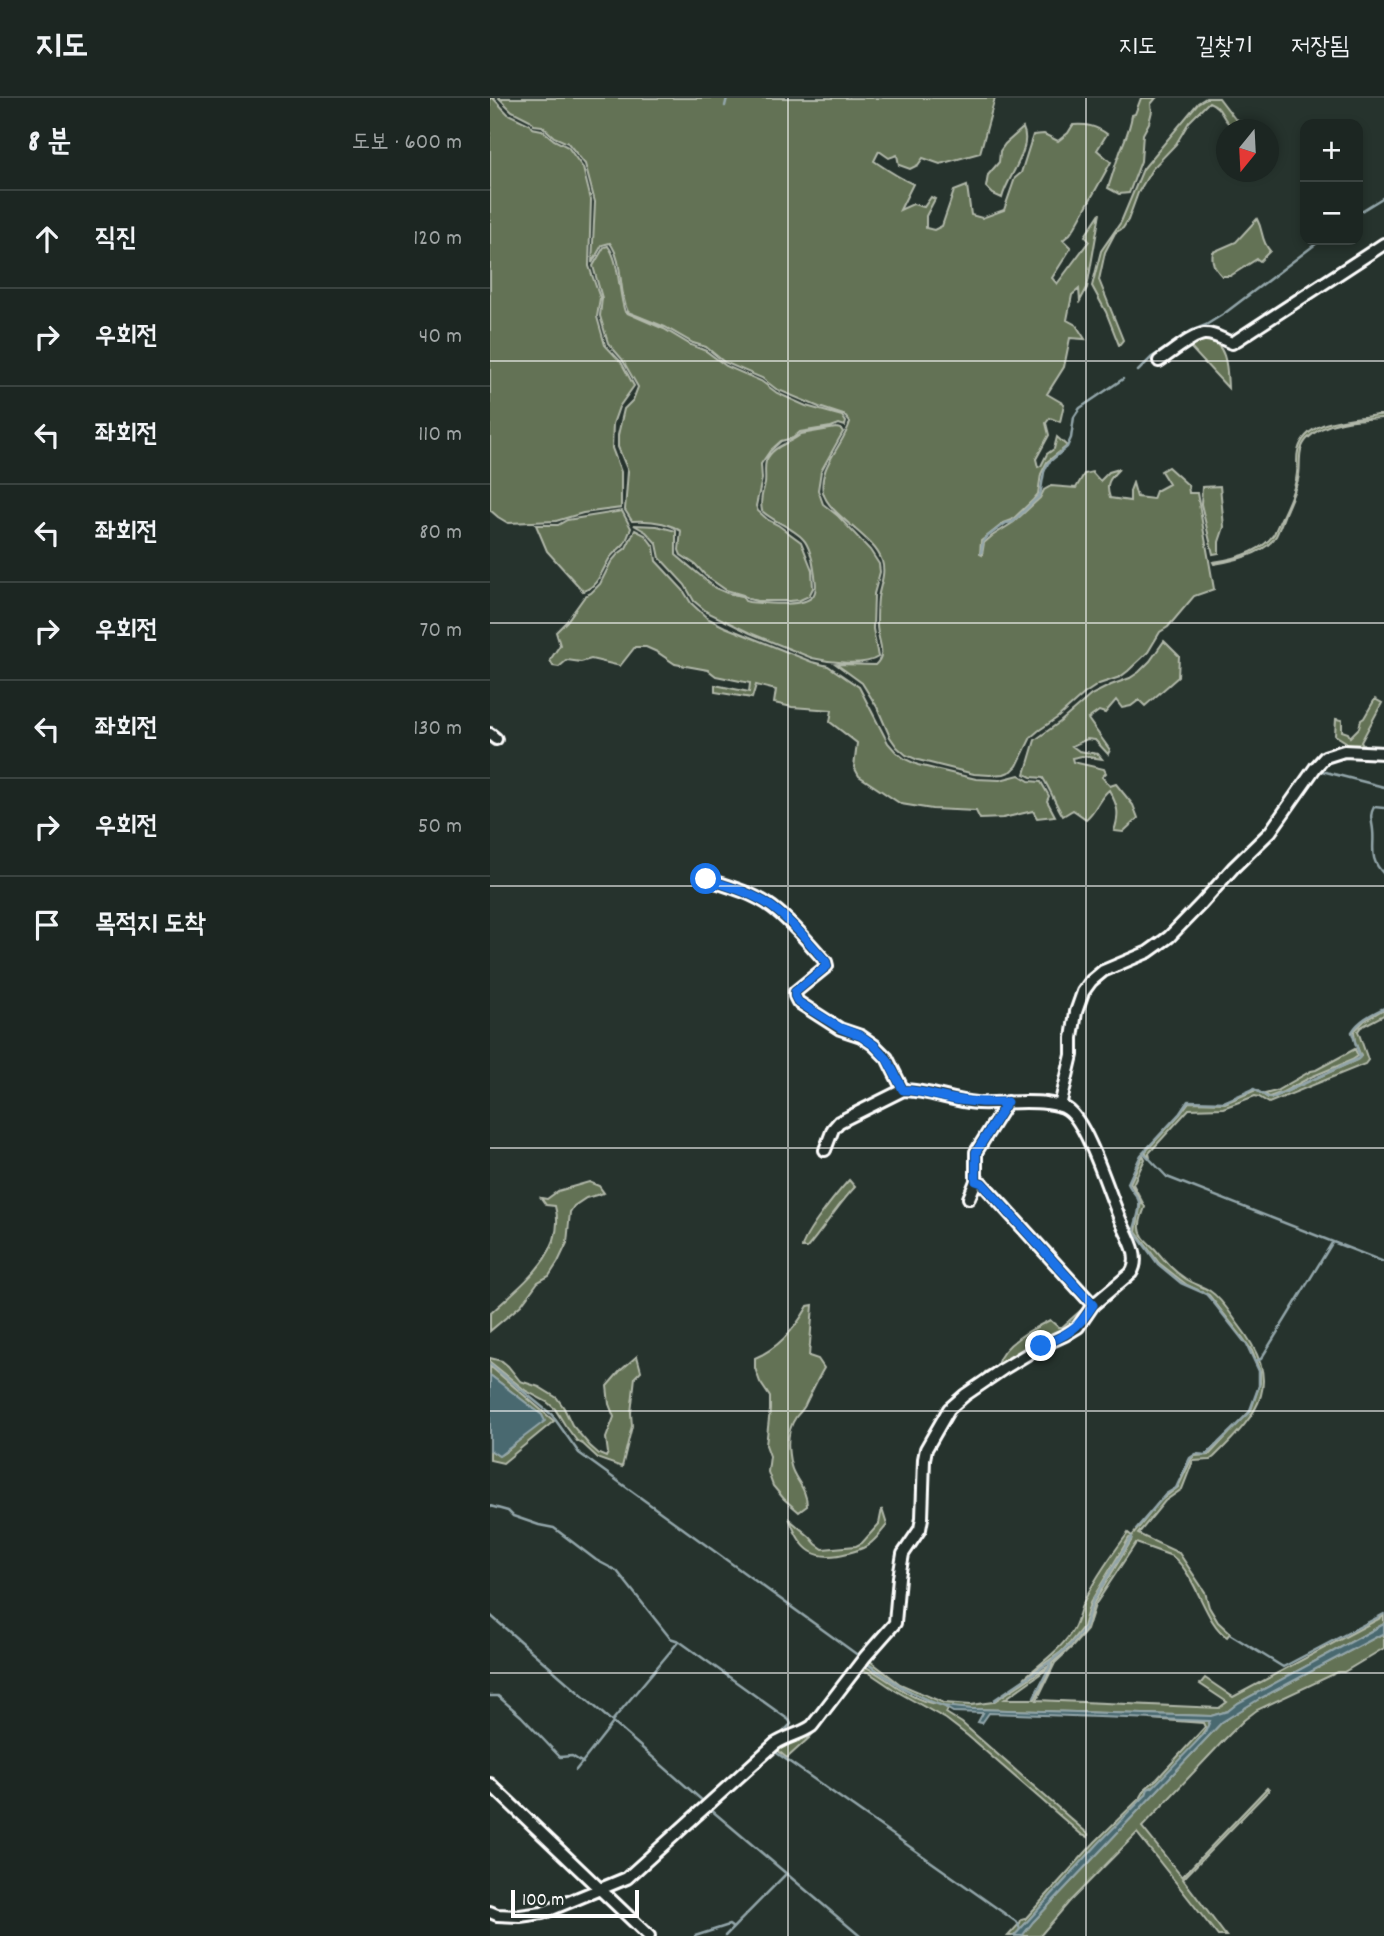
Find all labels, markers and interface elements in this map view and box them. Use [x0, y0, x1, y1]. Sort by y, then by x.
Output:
text: 지도 [35, 25, 88, 72]
text: 지도 [1119, 31, 1157, 65]
text: 길찾기 [1195, 31, 1253, 65]
text: 저장됨 [1291, 31, 1349, 65]
north arrow [1216, 119, 1279, 182]
map controls [1300, 119, 1363, 245]
button: + [1300, 119, 1363, 182]
text: 8 분 [28, 123, 71, 166]
text: 도보 · 600 m [352, 127, 462, 160]
button: − [1300, 182, 1363, 245]
icon: ahead [28, 220, 66, 258]
text: 직진 [95, 221, 137, 258]
text: 120 m [413, 223, 462, 256]
icon: right [28, 318, 66, 356]
text: 우회전 [95, 319, 158, 356]
text: 40 m [419, 321, 462, 354]
icon: left [28, 416, 66, 454]
text: 좌회전 [95, 417, 158, 454]
text: 110 m [418, 419, 462, 452]
icon: left [28, 514, 66, 552]
text: 좌회전 [95, 515, 158, 552]
text: 80 m [419, 517, 462, 550]
icon: right [28, 612, 66, 650]
text: 우회전 [95, 613, 158, 650]
text: 70 m [420, 615, 462, 648]
icon: left [28, 710, 66, 748]
text: 좌회전 [95, 711, 158, 748]
text: 130 m [413, 713, 462, 746]
icon: right [28, 808, 66, 846]
text: 우회전 [95, 809, 158, 846]
text: 50 m [418, 811, 462, 844]
route start [690, 863, 721, 894]
icon: arrive [28, 906, 66, 944]
text: 목적지 도착 [95, 907, 206, 944]
route end [1025, 1330, 1056, 1361]
scale bar [511, 1887, 639, 1919]
text: 100 m [522, 1888, 564, 1915]

